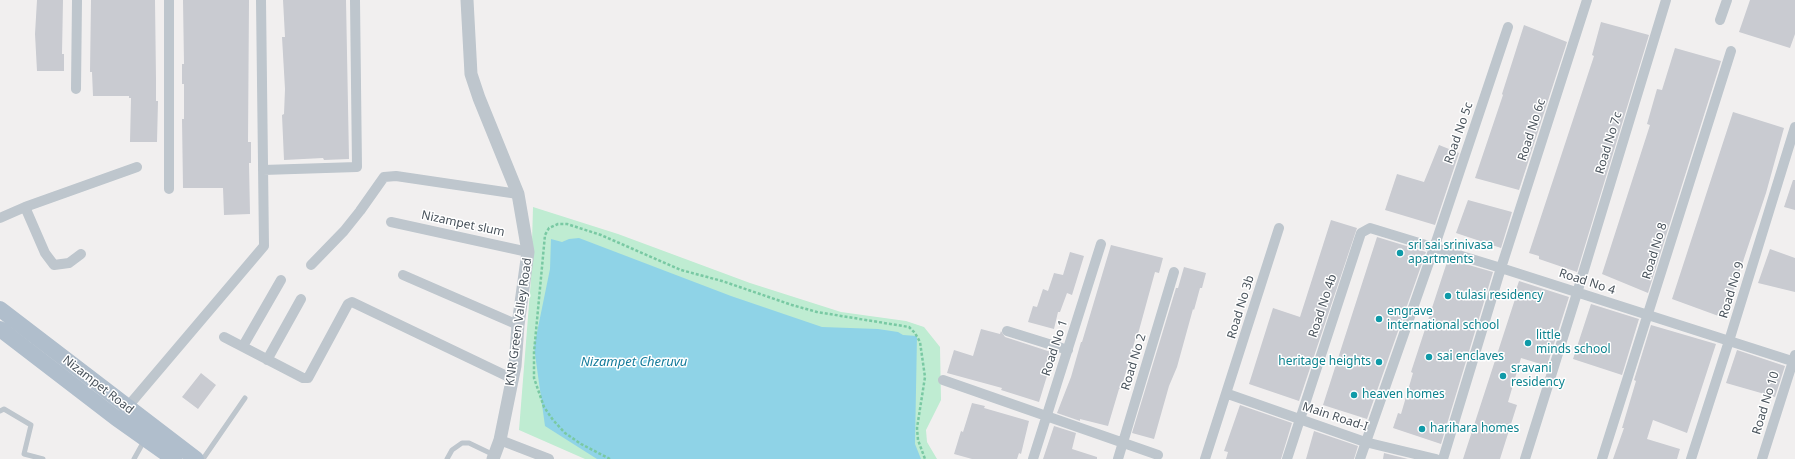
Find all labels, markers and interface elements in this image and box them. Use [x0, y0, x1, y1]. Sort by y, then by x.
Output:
street label: Road No 6c [1515, 97, 1549, 163]
street label: Road No 5c [1442, 100, 1476, 166]
street label: Road No 7c [1593, 110, 1625, 176]
street label: Nizampet slum [420, 208, 506, 240]
street label: Road No 8 [1640, 221, 1670, 281]
place label: sri sai srinivasa apartments [1408, 239, 1493, 267]
marker: sri sai srinivasa apartments [1395, 248, 1405, 258]
street label: KNR Green Valley Road [503, 257, 535, 387]
street label: Road No 9 [1717, 260, 1747, 320]
street label: Road No 4 [1557, 266, 1617, 298]
street label: Road No 3b [1225, 273, 1257, 341]
street label: Road No 4b [1306, 273, 1340, 339]
place label: tulasi residency [1456, 289, 1543, 303]
marker: tulasi residency [1443, 291, 1453, 301]
place label: engrave international school [1387, 305, 1499, 333]
marker: engrave international school [1374, 314, 1384, 324]
street label: Road No 1 [1039, 318, 1071, 378]
place label: little minds school [1536, 329, 1611, 357]
street label: Road No 2 [1119, 332, 1149, 392]
marker: little minds school [1523, 338, 1533, 348]
place label: sai enclaves [1437, 350, 1504, 364]
marker: sai enclaves [1424, 352, 1434, 362]
street label: Nizampet Road [60, 353, 136, 417]
water label: Nizampet Cheruvu [581, 354, 687, 370]
place label: heritage heights [1278, 355, 1371, 369]
marker: heritage heights [1374, 357, 1384, 367]
place label: sravani residency [1511, 362, 1565, 390]
street label: Road No 10 [1750, 370, 1782, 436]
marker: sravani residency [1498, 371, 1508, 381]
place label: heaven homes [1362, 388, 1445, 402]
marker: heaven homes [1349, 390, 1359, 400]
street label: Main Road-I [1300, 400, 1370, 434]
place label: harihara homes [1430, 422, 1519, 436]
marker: harihara homes [1417, 424, 1427, 434]

